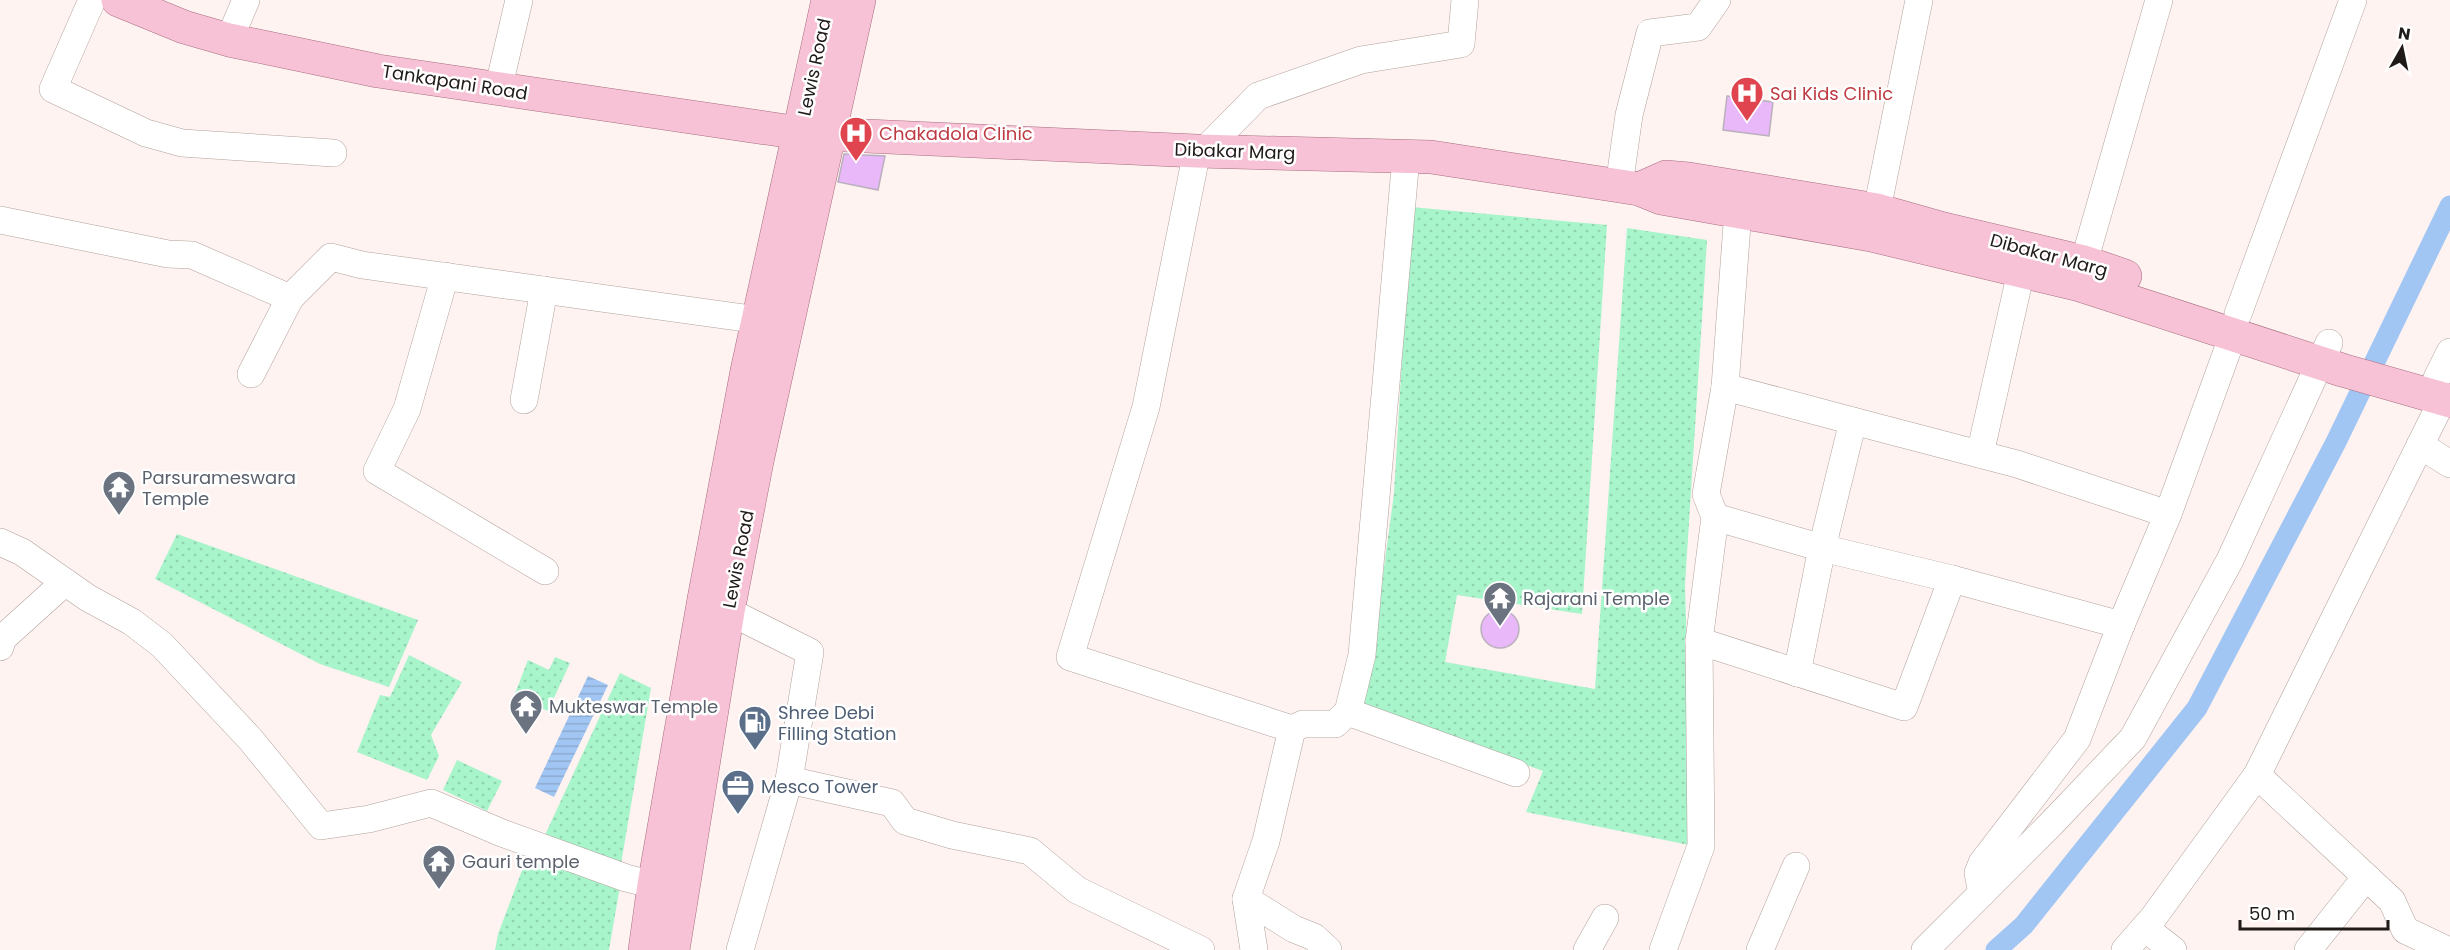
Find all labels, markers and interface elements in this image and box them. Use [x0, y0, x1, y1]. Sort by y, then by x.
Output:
street label: Lewis Road [791, 16, 837, 118]
north arrow [2372, 18, 2432, 78]
text: N [2397, 21, 2412, 46]
street label: Tankapani Road [381, 58, 529, 106]
hospital icon: Sai Kids Clinic [1729, 75, 1765, 122]
place label: Sai Kids Clinic [1770, 81, 1893, 106]
hospital icon: Chakadola Clinic [838, 115, 874, 162]
place label: Chakadola Clinic [879, 121, 1033, 146]
street label: Dibakar Marg [1174, 136, 1296, 166]
street label: Dibakar Marg [1987, 227, 2111, 283]
place label: Parsurameswara Temple [142, 465, 296, 511]
temple icon: Parsurameswara Temple [101, 469, 137, 516]
street label: Lewis Road [716, 508, 760, 610]
temple icon: Rajarani Temple [1482, 580, 1518, 627]
place label: Rajarani Temple [1523, 586, 1670, 611]
temple icon: Mukteswar Temple [508, 688, 544, 735]
place label: Mukteswar Temple [549, 694, 718, 719]
place label: Shree Debi Filling Station [778, 700, 897, 746]
fuel station icon: Shree Debi Filling Station [737, 704, 773, 751]
office icon: Mesco Tower [720, 768, 756, 815]
place label: Mesco Tower [761, 774, 878, 799]
temple icon: Gauri temple [421, 843, 457, 890]
place label: Gauri temple [462, 849, 580, 874]
scale bar [2240, 893, 2388, 931]
text: 50 m [2249, 901, 2295, 926]

